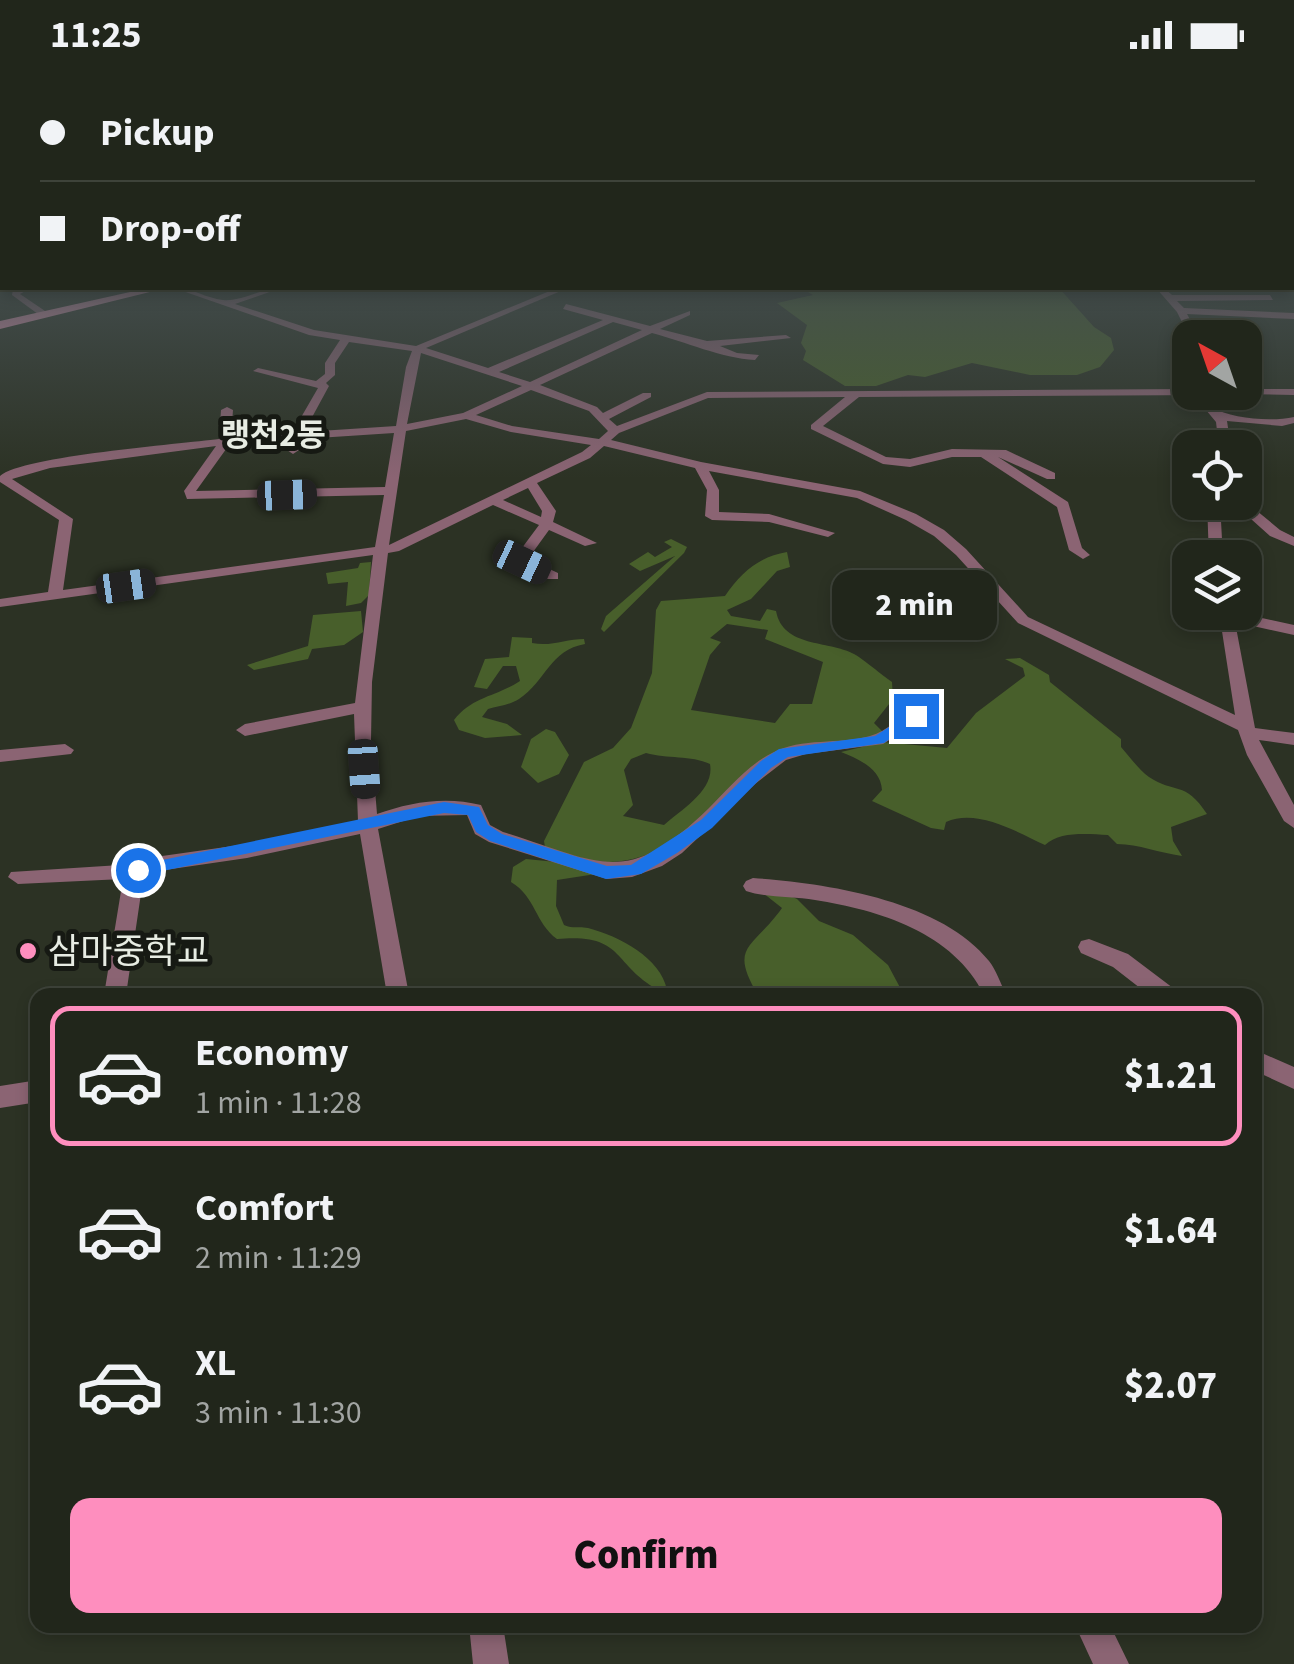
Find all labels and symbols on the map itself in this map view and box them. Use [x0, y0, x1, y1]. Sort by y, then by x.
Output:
north arrow [1172, 320, 1262, 410]
district label: 랭천2동 [220, 413, 326, 459]
car [256, 479, 318, 511]
car [488, 536, 556, 588]
car [94, 567, 158, 605]
callout: 2 min [834, 571, 998, 641]
route end [894, 694, 939, 739]
car [347, 738, 381, 800]
route start [116, 848, 161, 893]
place label: 삼마중학교 [48, 927, 209, 977]
marker: 삼마중학교 [17, 940, 39, 962]

